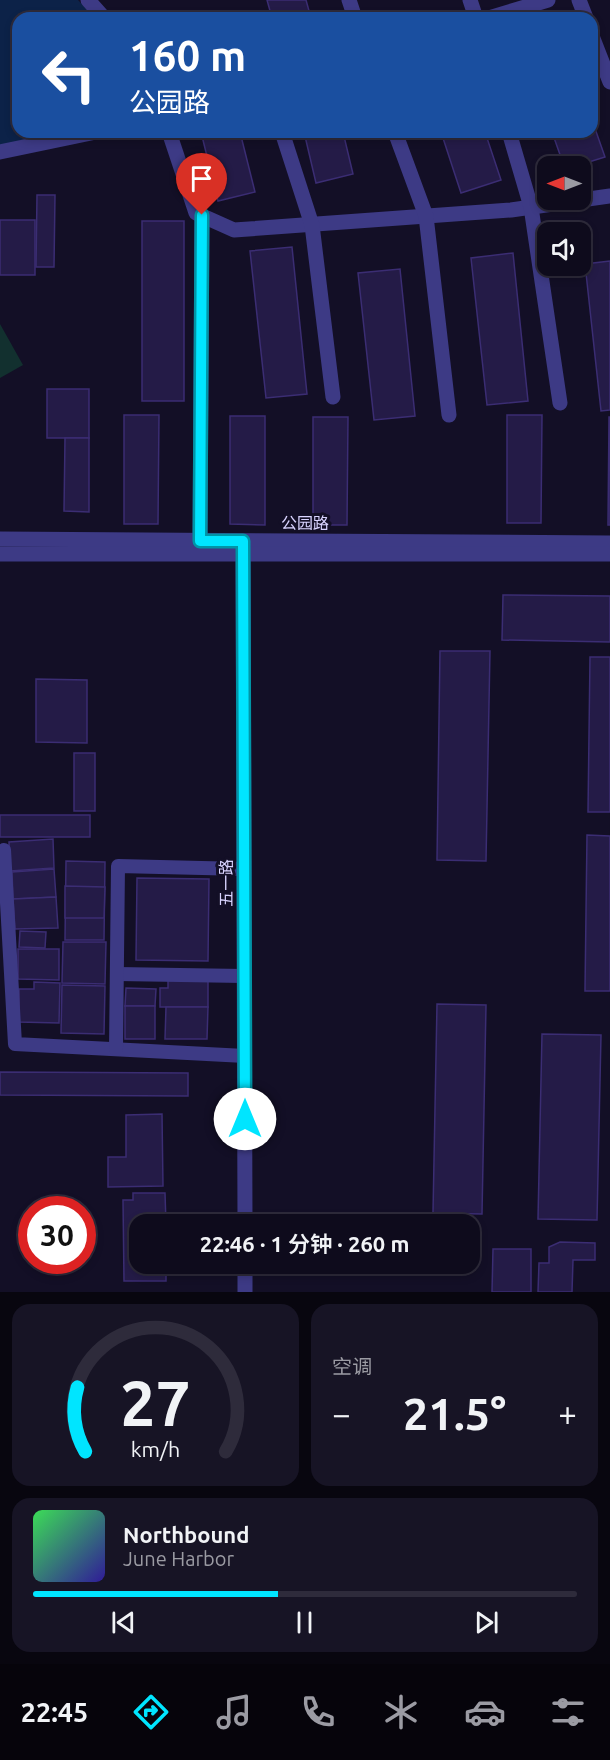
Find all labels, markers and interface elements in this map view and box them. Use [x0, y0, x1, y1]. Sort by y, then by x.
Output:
text: 160 m [129, 32, 246, 79]
icon: left [30, 36, 108, 114]
text: 公园路 [129, 87, 210, 117]
pin [176, 153, 227, 215]
north arrow [537, 156, 591, 210]
map controls [537, 156, 591, 276]
icon: arrive [185, 162, 218, 195]
button: sound [537, 222, 591, 276]
street label: 公园路 [281, 514, 329, 532]
street label: 五一路 [217, 859, 235, 907]
position arrow [213, 1087, 277, 1151]
speed limit sign: 30 [18, 1196, 96, 1274]
text: 22:46 · 1 分钟 · 260 m [200, 1231, 409, 1256]
text: 空调 [332, 1355, 372, 1378]
text: 27 [120, 1368, 191, 1438]
text: 21.5° [403, 1388, 506, 1439]
text: − [332, 1395, 351, 1432]
text: + [558, 1395, 577, 1432]
text: km/h [131, 1437, 180, 1461]
text: Northbound [123, 1522, 249, 1547]
text: June Harbor [123, 1547, 234, 1570]
icon: previous [107, 1606, 140, 1639]
icon: pause [288, 1606, 321, 1639]
icon: next [470, 1606, 503, 1639]
icon: directions [130, 1691, 172, 1733]
icon: music [213, 1691, 255, 1733]
icon: phone [297, 1691, 339, 1733]
icon: climate [380, 1691, 422, 1733]
icon: car [464, 1691, 506, 1733]
icon: filters [547, 1691, 589, 1733]
text: 22:45 [21, 1697, 88, 1727]

